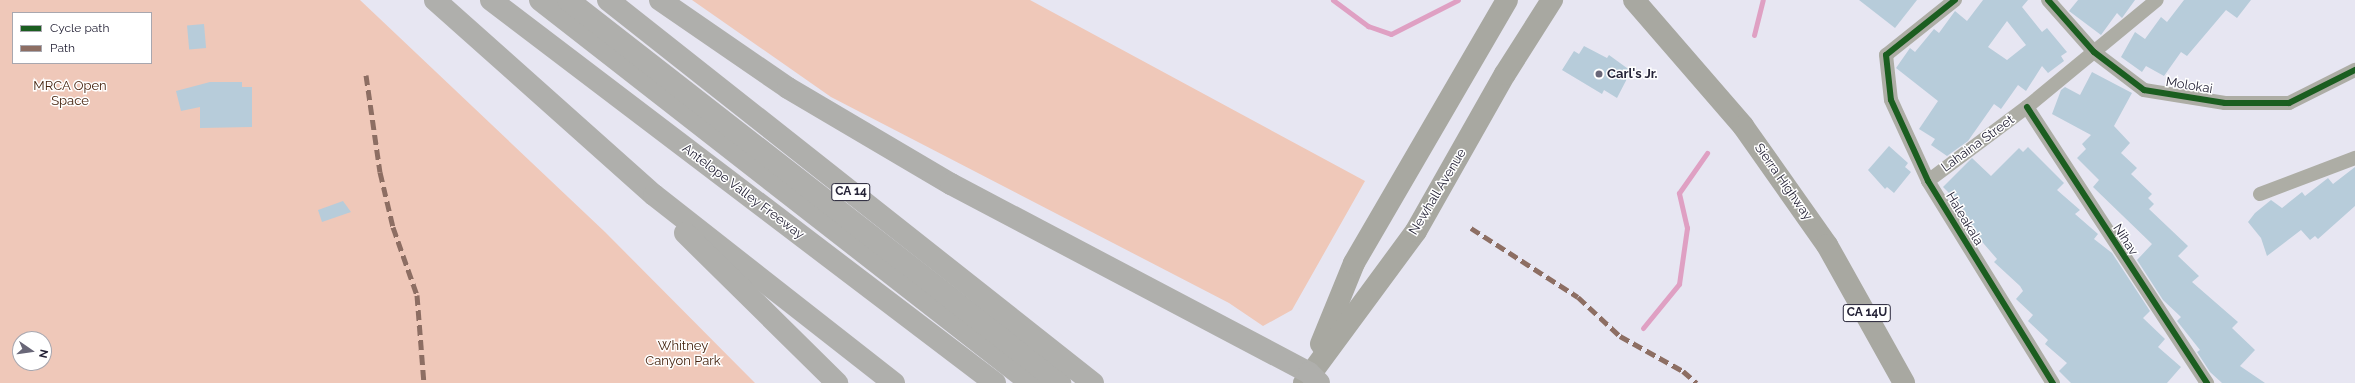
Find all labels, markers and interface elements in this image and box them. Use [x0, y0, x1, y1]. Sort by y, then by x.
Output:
legend [12, 12, 152, 64]
text: Cycle path [50, 21, 109, 35]
text: Path [50, 41, 75, 55]
place label: Carl's Jr. [1607, 66, 1658, 82]
marker: Carl's Jr. [1594, 69, 1604, 79]
street label: Molokai [2165, 75, 2213, 97]
park label: MRCA Open Space [33, 79, 107, 110]
street label: Lahaina Street [1939, 112, 2017, 176]
street label: Antelope Valley Freeway [679, 141, 807, 243]
street label: Sierra Highway [1751, 141, 1815, 223]
street label: Newhall Avenue [1406, 146, 1470, 238]
road number: CA 14 [831, 182, 871, 202]
street label: Haleakala [1942, 190, 1986, 248]
street label: Nihav [2109, 221, 2141, 259]
road number: CA 14U [1842, 303, 1892, 323]
north arrow [12, 331, 52, 371]
park label: Whitney Canyon Park [645, 339, 721, 370]
text: N [36, 348, 50, 359]

